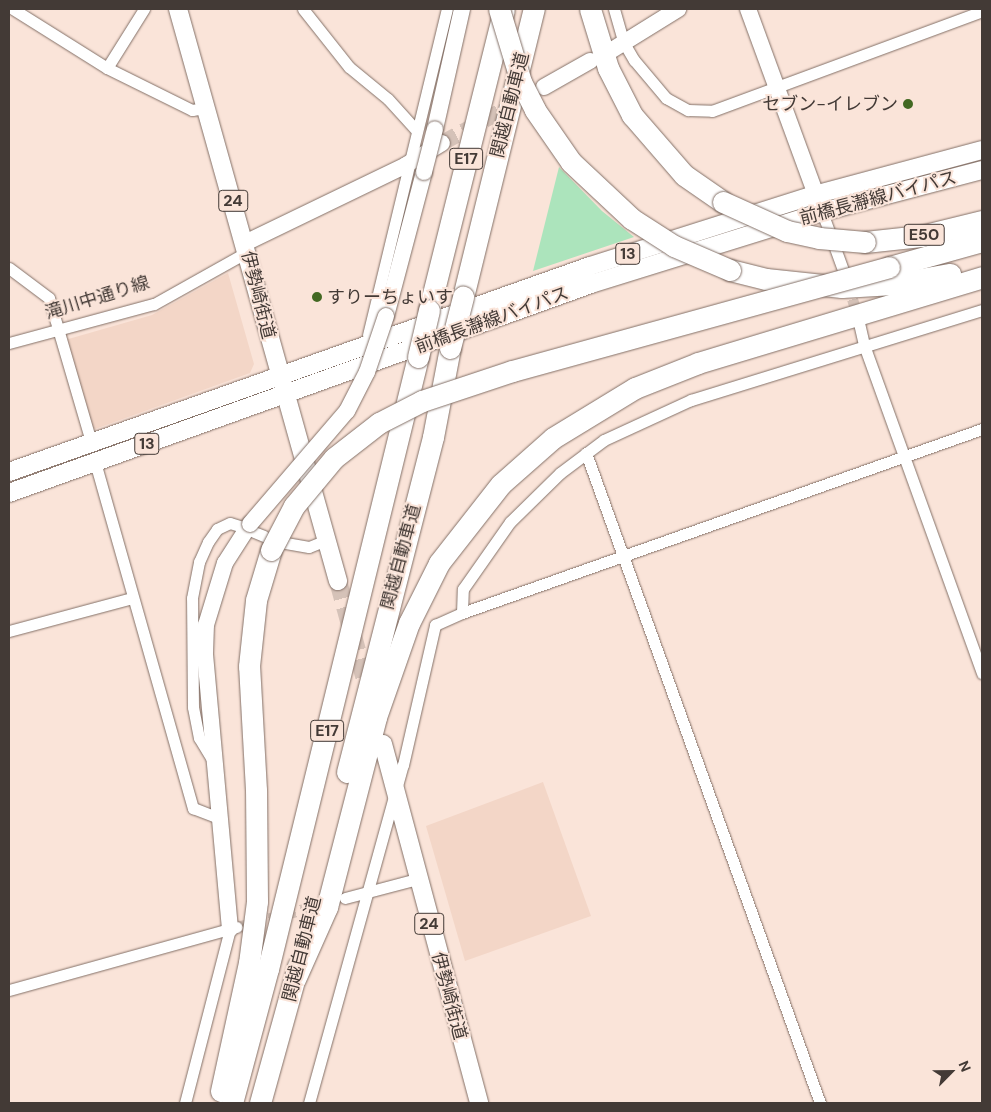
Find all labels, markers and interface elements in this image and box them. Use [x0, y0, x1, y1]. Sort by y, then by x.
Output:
street label: 関越自動車道 [486, 50, 534, 160]
place label: セブン-イレブン [762, 93, 898, 115]
marker: セブン-イレブン [902, 98, 914, 110]
road number: E17 [448, 146, 484, 172]
street label: 前橋長瀞線バイパス [797, 167, 959, 229]
road number: 24 [218, 188, 248, 215]
road number: E50 [903, 222, 945, 248]
road number: 13 [614, 240, 642, 268]
street label: 伊勢崎街道 [237, 249, 279, 341]
street label: 滝川中通り線 [42, 272, 152, 324]
street label: 前橋長瀞線バイパス [412, 282, 572, 358]
place label: すりーちょいす [327, 286, 453, 308]
marker: すりーちょいす [311, 291, 323, 303]
road number: 13 [133, 430, 161, 458]
street label: 関越自動車道 [377, 502, 425, 612]
road number: E17 [310, 718, 344, 744]
street label: 関越自動車道 [278, 894, 326, 1004]
road number: 24 [414, 911, 444, 938]
street label: 伊勢崎街道 [427, 950, 471, 1042]
north arrow [926, 1047, 976, 1097]
text: N [955, 1058, 975, 1074]

